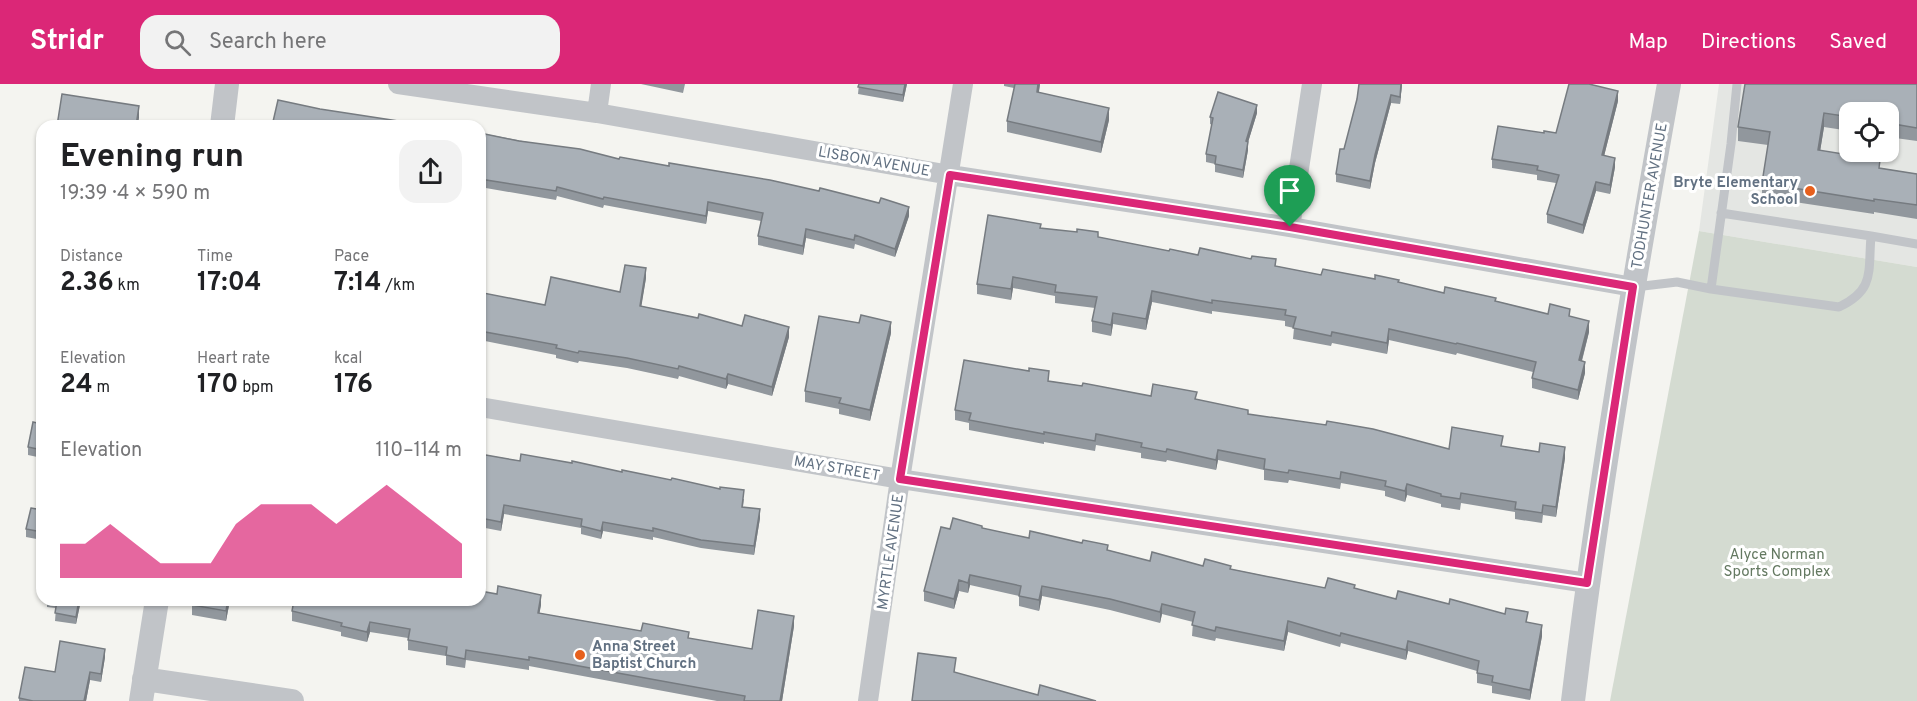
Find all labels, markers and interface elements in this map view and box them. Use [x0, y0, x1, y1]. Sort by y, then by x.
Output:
search box [140, 15, 560, 69]
text: Stridr [30, 24, 104, 60]
icon: search [161, 26, 194, 59]
text: Search here [209, 29, 327, 56]
text: Map [1628, 29, 1668, 56]
text: Directions [1701, 29, 1796, 56]
text: Saved [1829, 29, 1887, 56]
map controls [1839, 102, 1899, 162]
button: locate [1839, 102, 1899, 162]
street label: TODHUNTER AVENUE [1628, 122, 1673, 271]
text: Evening run [60, 137, 244, 179]
button: share [399, 140, 462, 203]
street label: LISBON AVENUE [816, 143, 931, 182]
pin [1264, 165, 1315, 227]
icon: arrive [1273, 174, 1306, 207]
place label: Bryte Elementary School [1673, 174, 1798, 210]
text: 19:39 · 4 × 590 m [60, 181, 210, 207]
marker: Bryte Elementary School [1803, 184, 1817, 198]
text: Distance [60, 247, 123, 267]
text: Time [197, 247, 233, 267]
text: Pace [334, 247, 369, 267]
text: 2.36 [60, 267, 114, 300]
text: 17:04 [197, 267, 261, 300]
text: 7:14 [334, 267, 381, 300]
text: km [114, 276, 140, 296]
text: /km [381, 276, 415, 296]
text: Elevation [60, 349, 126, 369]
text: Heart rate [197, 349, 270, 369]
text: kcal [334, 349, 362, 369]
text: 24 [60, 369, 93, 402]
text: 170 [197, 369, 238, 402]
text: 176 [334, 369, 373, 402]
text: m [93, 378, 110, 398]
text: bpm [238, 378, 274, 398]
text: Elevation [60, 438, 142, 464]
text: 110–114 m [375, 438, 462, 464]
street label: MAY STREET [792, 453, 881, 486]
street label: MYRTLE AVENUE [874, 493, 909, 611]
park label: Alyce Norman Sports Complex [1724, 546, 1831, 582]
place label: Anna Street Baptist Church [592, 638, 696, 674]
marker: Anna Street Baptist Church [573, 648, 587, 662]

